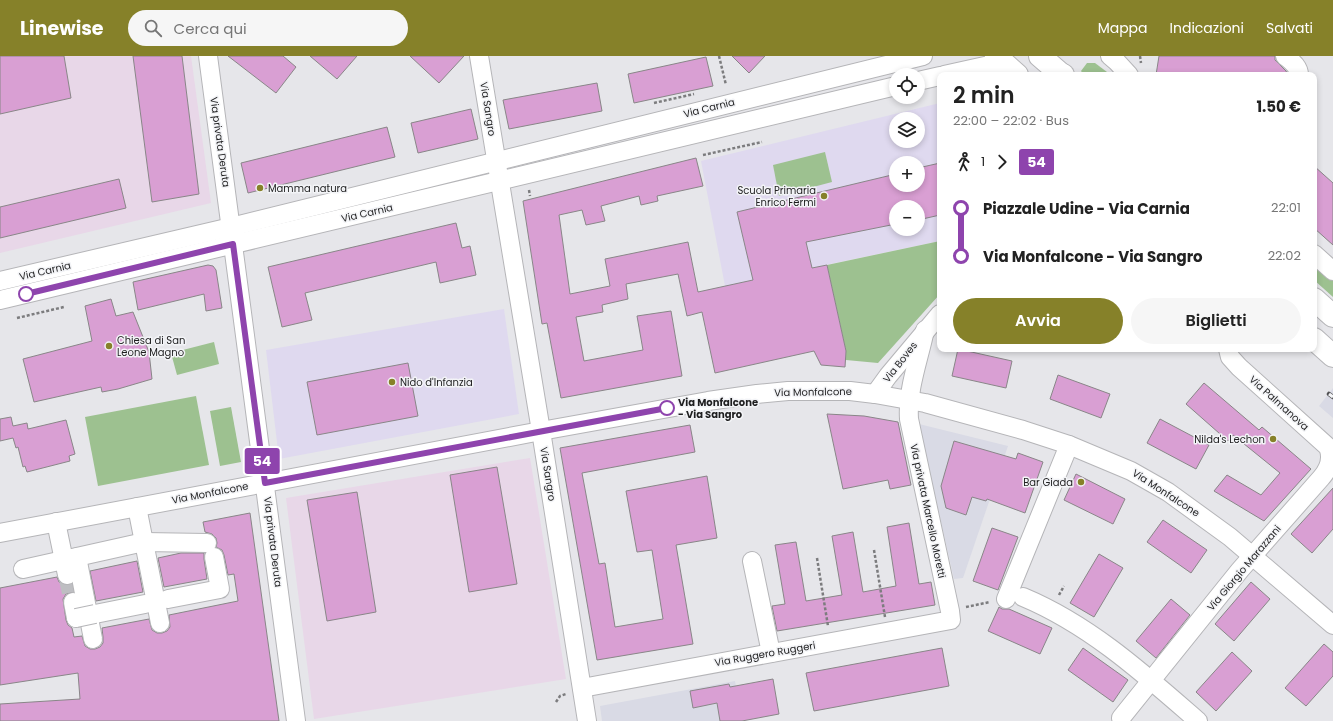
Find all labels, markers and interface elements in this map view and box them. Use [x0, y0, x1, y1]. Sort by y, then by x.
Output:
search box [128, 10, 408, 46]
text: Linewise [20, 15, 104, 42]
icon: search [142, 17, 164, 39]
text: Cerca qui [174, 18, 247, 39]
text: Mappa [1098, 18, 1148, 38]
text: Indicazioni [1170, 18, 1244, 38]
text: Salvati [1266, 18, 1313, 38]
map controls [889, 68, 925, 236]
button: locate [889, 68, 925, 104]
text: 2 min [953, 80, 1015, 111]
street label: Via Sangro [476, 81, 500, 137]
street label: Via Carnia [682, 94, 736, 122]
street label: Via privata Deruta [206, 96, 234, 188]
text: 1.50 € [1256, 96, 1301, 117]
text: 22:00 – 22:02 · Bus [953, 111, 1069, 130]
button: layers [889, 112, 925, 148]
icon: walk [953, 151, 975, 173]
icon: forward [991, 151, 1013, 173]
text: 1 [981, 152, 985, 171]
text: 54 [1027, 152, 1046, 172]
button: + [889, 156, 925, 192]
place label: Mamma natura [268, 181, 347, 196]
marker: Mamma natura [255, 183, 265, 193]
place label: Scuola Primaria Enrico Fermi [737, 183, 816, 210]
marker: Scuola Primaria Enrico Fermi [819, 191, 829, 201]
text: Piazzale Udine - Via Carnia [983, 198, 1190, 219]
text: 22:01 [1271, 198, 1301, 217]
street label: Via Carnia [340, 200, 394, 226]
button: − [889, 200, 925, 236]
text: Via Monfalcone - Via Sangro [983, 246, 1203, 267]
text: 22:02 [1268, 246, 1301, 265]
street label: Via Carnia [18, 258, 72, 284]
unlabelled marker [18, 286, 34, 302]
button: Avvia [953, 298, 1123, 344]
button: Biglietti [1131, 298, 1301, 344]
place label: Chiesa di San Leone Magno [117, 333, 185, 360]
street label: Via Boves [879, 338, 921, 386]
marker: Chiesa di San Leone Magno [104, 341, 114, 351]
street label: Via Palmanova [1246, 372, 1312, 434]
place label: Nido d'Infanzia [400, 375, 473, 390]
marker: Nido d'Infanzia [387, 377, 397, 387]
street label: Via Monfalcone [774, 384, 852, 400]
place label: Via Monfalcone - Via Sangro [678, 395, 758, 422]
marker: Via Monfalcone - Via Sangro [659, 400, 675, 416]
place label: Nilda's Lechon [1194, 432, 1265, 447]
marker: Nilda's Lechon [1268, 434, 1278, 444]
street label: Via privata Marcello Moretti [906, 442, 950, 580]
street label: Via Sangro [536, 446, 560, 502]
line badge: 54 [244, 448, 280, 474]
text: 54 [253, 451, 271, 471]
street label: Via Monfalcone [1129, 466, 1203, 520]
place label: Bar Giada [1023, 475, 1073, 490]
marker: Bar Giada [1076, 477, 1086, 487]
street label: Via Monfalcone [170, 478, 250, 508]
street label: Via privata Deruta [260, 496, 286, 588]
street label: Via Giorgio Marazzani [1204, 522, 1284, 614]
street label: Via Ruggero Ruggeri [713, 638, 817, 670]

